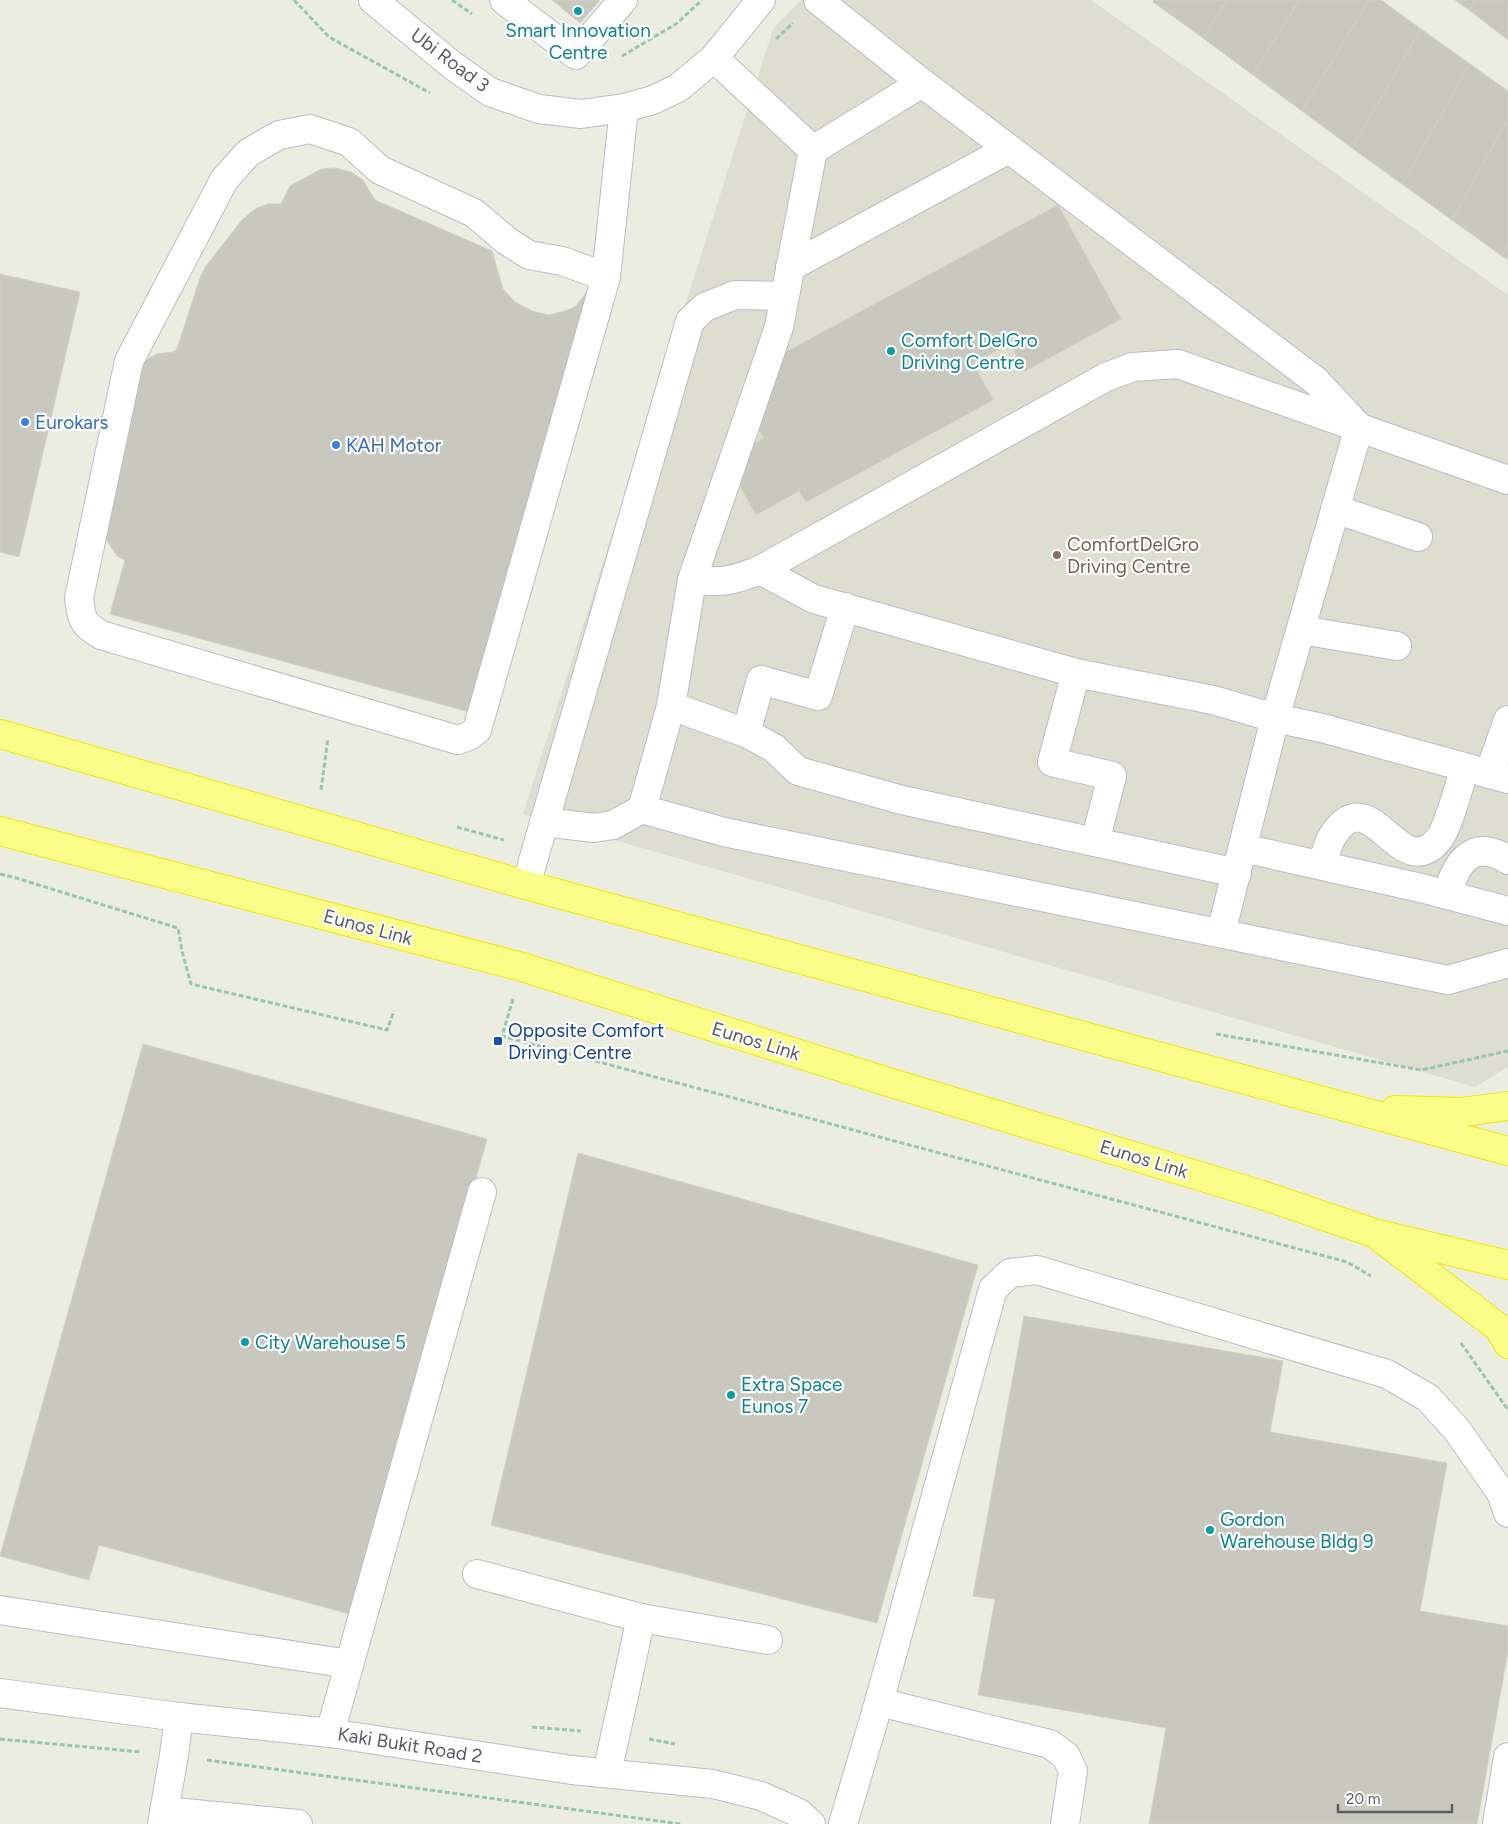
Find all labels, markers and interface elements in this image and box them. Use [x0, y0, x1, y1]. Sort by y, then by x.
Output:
marker: Smart Innovation Centre [572, 5, 584, 17]
place label: Smart Innovation Centre [505, 19, 651, 64]
street label: Ubi Road 3 [406, 23, 494, 97]
place label: Comfort DelGro Driving Centre [901, 329, 1038, 374]
marker: Comfort DelGro Driving Centre [885, 345, 897, 357]
place label: Eurokars [35, 411, 108, 434]
marker: Eurokars [19, 416, 31, 428]
place label: KAH Motor [346, 434, 442, 457]
marker: KAH Motor [330, 439, 342, 451]
place label: ComfortDelGro Driving Centre [1067, 533, 1199, 578]
marker: ComfortDelGro Driving Centre [1051, 549, 1063, 561]
street label: Eunos Link [321, 904, 416, 950]
street label: Eunos Link [709, 1017, 804, 1066]
place label: Opposite Comfort Driving Centre [508, 1019, 664, 1064]
marker: Opposite Comfort Driving Centre [492, 1035, 504, 1047]
street label: Eunos Link [1097, 1135, 1192, 1184]
place label: City Warehouse 5 [255, 1331, 406, 1354]
marker: City Warehouse 5 [239, 1336, 251, 1348]
place label: Extra Space Eunos 7 [741, 1373, 843, 1418]
marker: Extra Space Eunos 7 [725, 1389, 737, 1401]
place label: Gordon Warehouse Bldg 9 [1220, 1508, 1374, 1553]
marker: Gordon Warehouse Bldg 9 [1204, 1524, 1216, 1536]
street label: Kaki Bukit Road 2 [336, 1722, 484, 1768]
scale bar [1338, 1782, 1452, 1814]
text: 20 m [1346, 1790, 1380, 1808]

